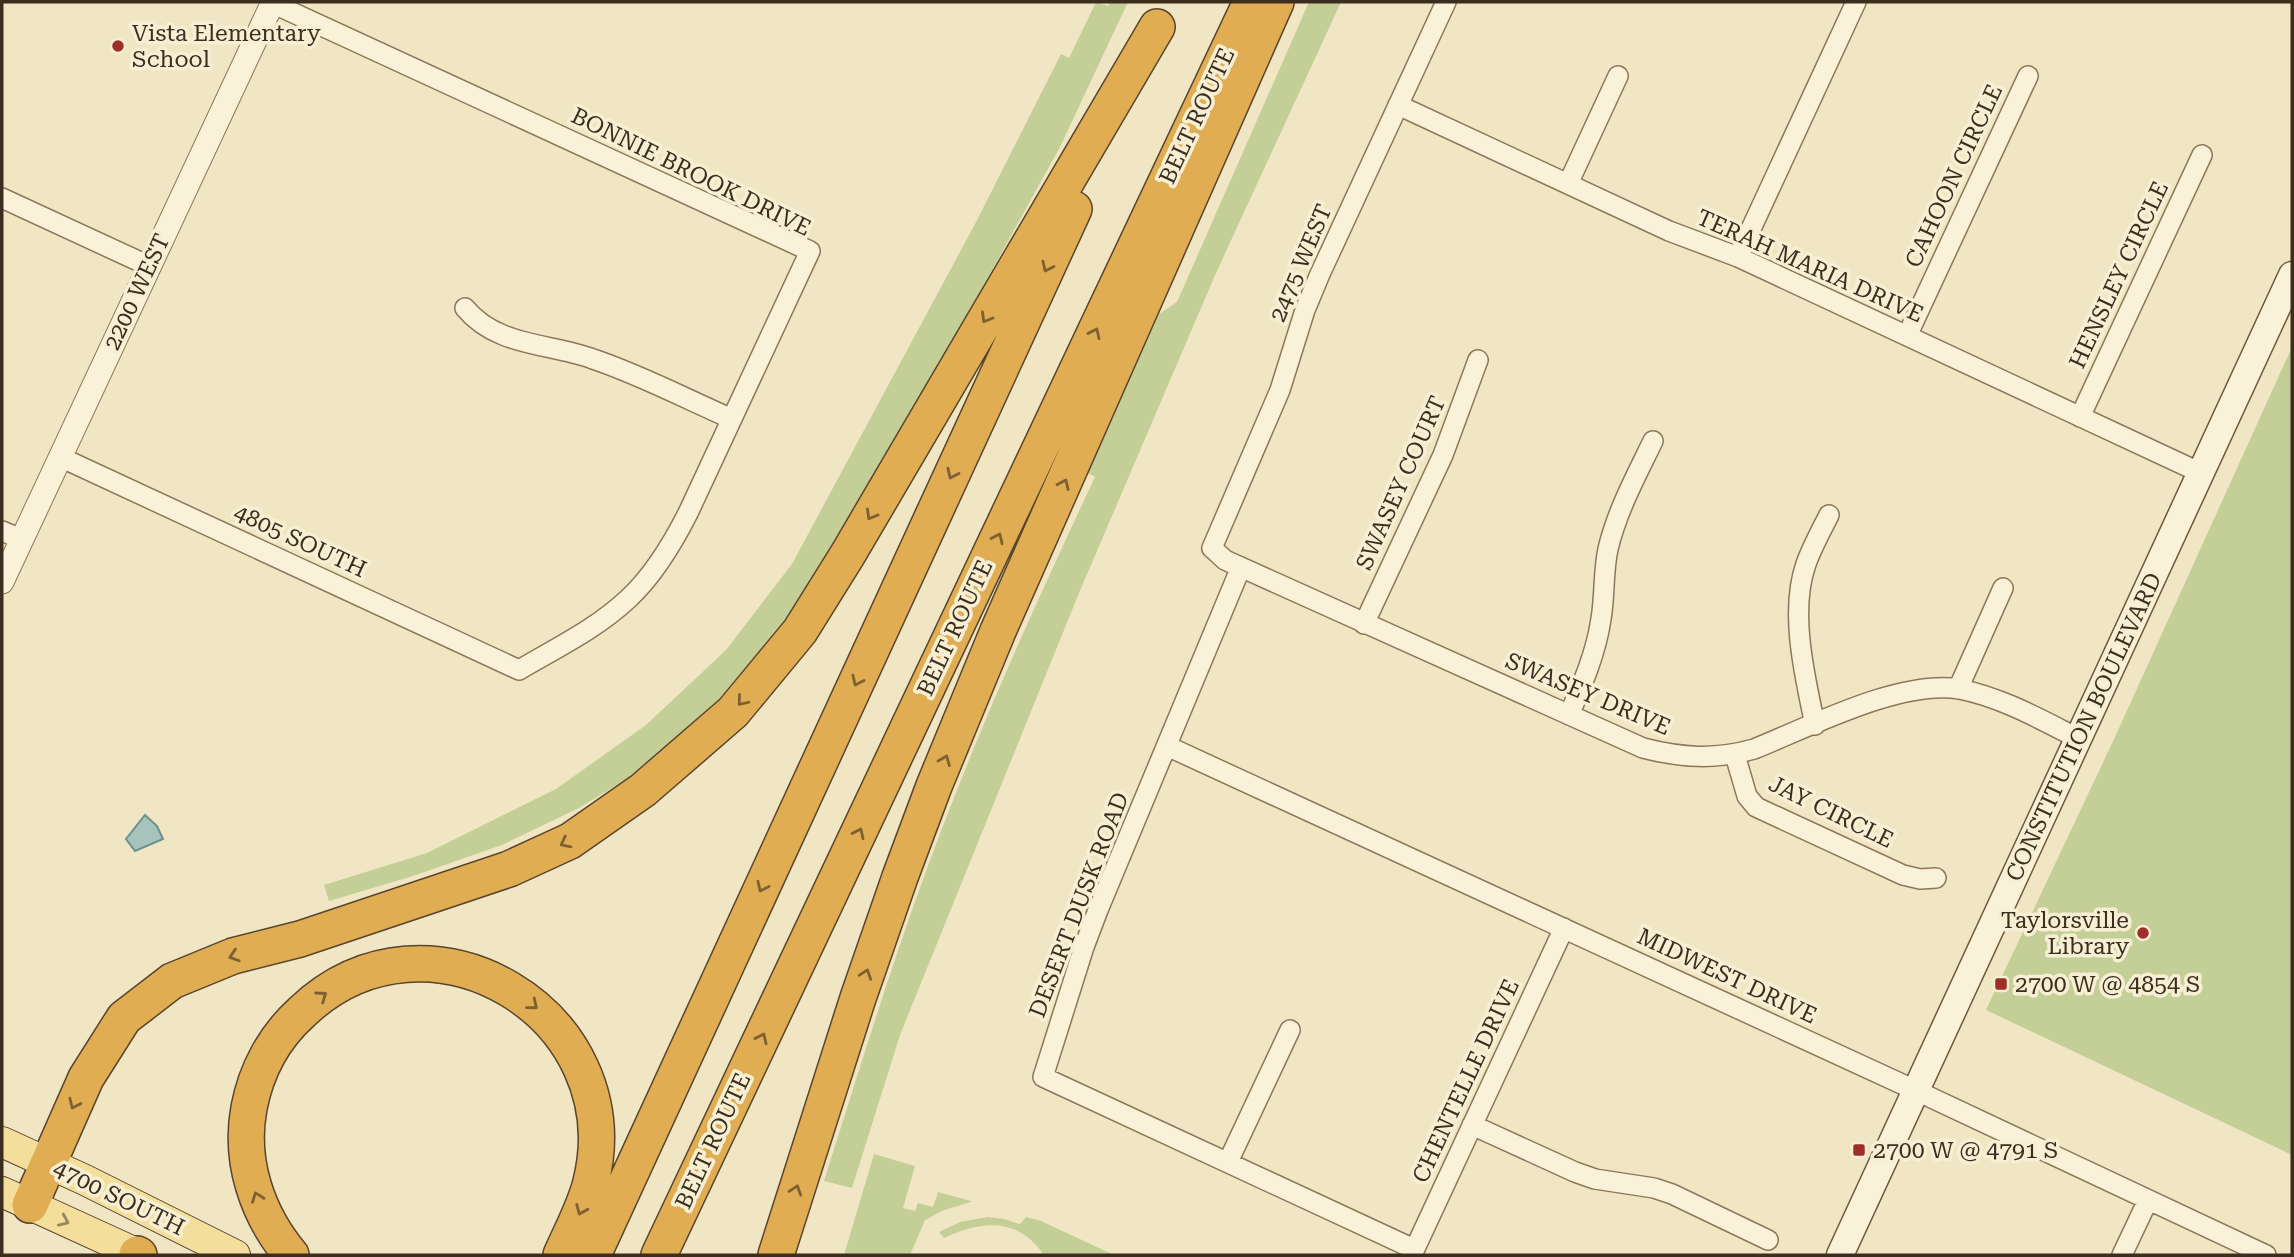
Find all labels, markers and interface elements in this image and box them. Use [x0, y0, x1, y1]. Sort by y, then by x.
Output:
place label: Vista Elementary School [132, 20, 321, 73]
marker: Vista Elementary School [110, 38, 126, 54]
street label: BELT ROUTE [1154, 44, 1240, 188]
street label: CAHOON CIRCLE [1900, 80, 2008, 272]
street label: BONNIE BROOK DRIVE [567, 102, 815, 242]
street label: HENSLEY CIRCLE [2064, 177, 2174, 373]
street label: 2475 WEST [1264, 200, 1338, 326]
street label: TERAH MARIA DRIVE [1693, 204, 1927, 328]
street label: 2200 WEST [98, 230, 176, 354]
one-way arrow [1041, 260, 1055, 272]
one-way arrow [981, 311, 994, 324]
one-way arrow [1087, 327, 1101, 340]
street label: SWASEY COURT [1351, 392, 1451, 574]
one-way arrow [946, 467, 960, 479]
one-way arrow [1056, 478, 1070, 491]
street label: 4805 SOUTH [230, 499, 370, 583]
one-way arrow [866, 507, 879, 520]
one-way arrow [990, 533, 1004, 545]
street label: BELT ROUTE [912, 556, 998, 700]
street label: CONSTITUTION BOULEVARD [2001, 569, 2167, 885]
street label: SWASEY DRIVE [1501, 647, 1675, 741]
one-way arrow [851, 673, 865, 686]
one-way arrow [738, 693, 750, 706]
one-way arrow [936, 755, 950, 767]
street label: JAY CIRCLE [1764, 770, 1898, 854]
street label: DESERT DUSK ROAD [1024, 789, 1134, 1021]
one-way arrow [851, 828, 865, 840]
one-way arrow [560, 834, 572, 848]
one-way arrow [756, 880, 770, 892]
place label: Taylorsville Library [2001, 907, 2129, 960]
street label: MIDWEST DRIVE [1633, 923, 1821, 1029]
marker: Taylorsville Library [2135, 925, 2151, 941]
one-way arrow [229, 948, 241, 963]
one-way arrow [858, 968, 872, 980]
place label: 2700 W @ 4854 S [2015, 971, 2200, 998]
street label: CHENTELLE DRIVE [1407, 975, 1525, 1187]
marker: 2700 W @ 4854 S [1993, 976, 2009, 992]
one-way arrow [314, 992, 327, 1004]
one-way arrow [525, 996, 537, 1009]
one-way arrow [754, 1033, 768, 1046]
street label: BELT ROUTE [670, 1069, 756, 1213]
one-way arrow [68, 1097, 82, 1109]
place label: 2700 W @ 4791 S [1873, 1137, 2058, 1164]
marker: 2700 W @ 4791 S [1851, 1142, 1867, 1158]
street label: 4700 SOUTH [49, 1155, 189, 1241]
one-way arrow [788, 1184, 803, 1196]
one-way arrow [251, 1191, 265, 1203]
one-way arrow [575, 1204, 589, 1216]
one-way arrow [57, 1213, 69, 1227]

